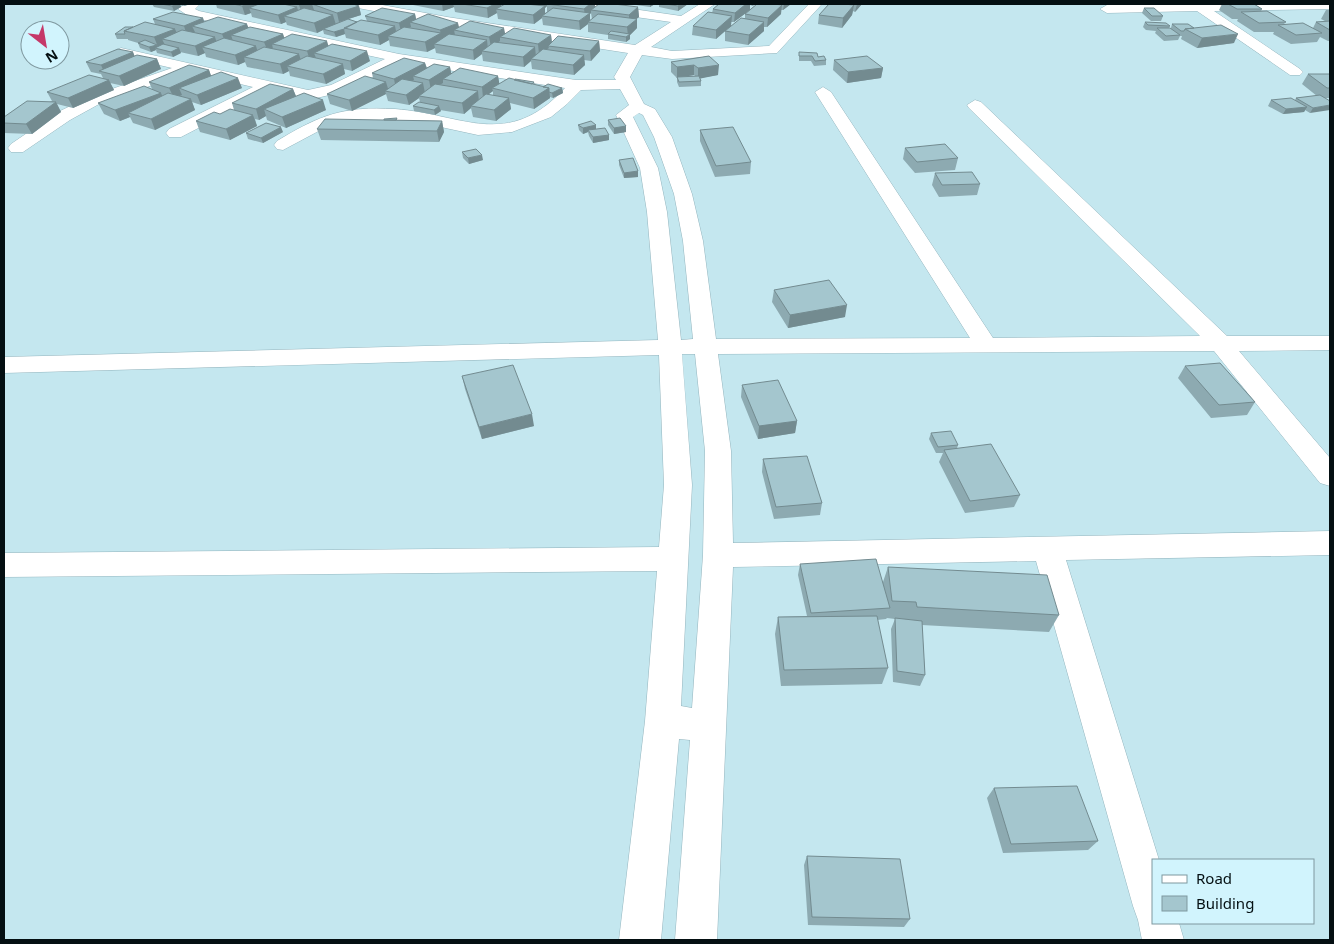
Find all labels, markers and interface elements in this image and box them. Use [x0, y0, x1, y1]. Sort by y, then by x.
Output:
north arrow [20, 20, 70, 70]
text: N [42, 45, 62, 68]
legend [1152, 859, 1314, 924]
text: Road [1196, 868, 1232, 888]
text: Building [1196, 893, 1254, 913]

